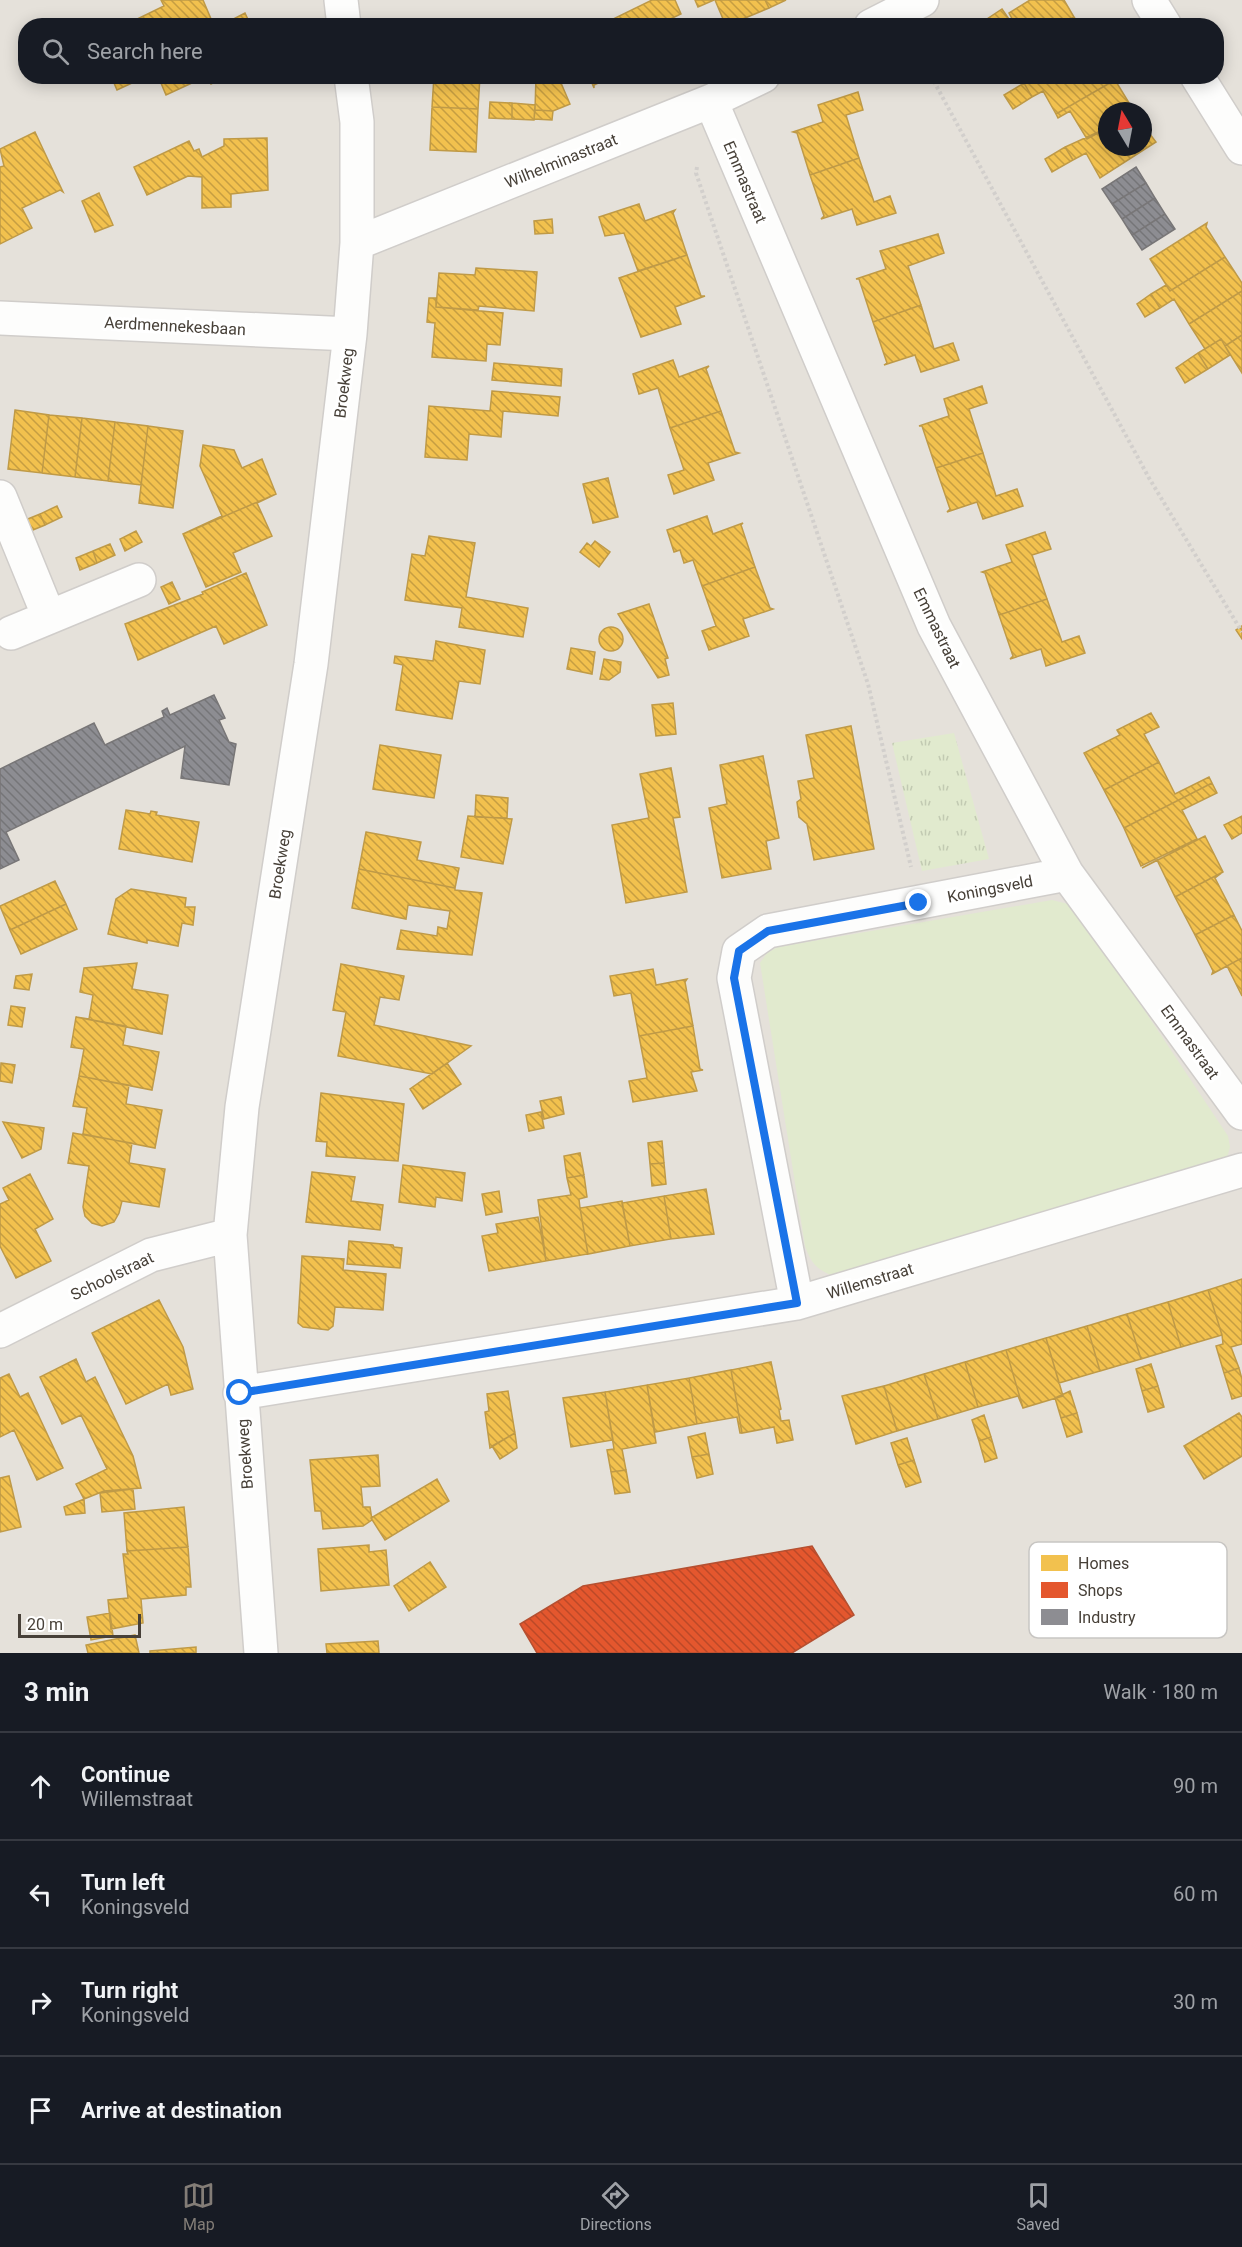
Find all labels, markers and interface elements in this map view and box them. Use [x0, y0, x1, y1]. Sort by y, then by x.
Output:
search box [18, 18, 1224, 84]
icon: search [39, 35, 72, 68]
text: Search here [87, 39, 203, 64]
north arrow [1098, 102, 1152, 156]
street label: Wilhelminastraat [502, 130, 620, 192]
street label: Emmastraat [719, 138, 771, 226]
street label: Aerdmennekesbaan [104, 313, 246, 339]
street label: Broekweg [330, 347, 358, 419]
street label: Emmastraat [909, 585, 965, 671]
street label: Broekweg [265, 828, 295, 900]
street label: Koningsveld [946, 871, 1034, 907]
route end [905, 889, 931, 915]
street label: Emmastraat [1157, 1001, 1223, 1083]
street label: Schoolstraat [67, 1248, 157, 1304]
street label: Willemstraat [824, 1259, 916, 1303]
route start [226, 1379, 252, 1405]
street label: Broekweg [233, 1418, 257, 1490]
legend [1029, 1542, 1227, 1638]
text: Homes [1078, 1554, 1129, 1573]
text: Shops [1078, 1581, 1123, 1600]
text: Industry [1078, 1608, 1136, 1627]
scale bar [18, 1611, 141, 1638]
text: 20 m [27, 1615, 63, 1634]
text: 3 min [24, 1677, 89, 1707]
text: Walk · 180 m [1103, 1680, 1218, 1704]
text: Continue [81, 1762, 170, 1787]
icon: ahead [24, 1770, 57, 1803]
text: 90 m [1173, 1774, 1218, 1798]
text: Willemstraat [81, 1787, 193, 1811]
text: Turn left [81, 1870, 165, 1895]
icon: left [24, 1878, 57, 1911]
text: 60 m [1173, 1882, 1218, 1906]
text: Koningsveld [81, 1895, 190, 1919]
text: Turn right [81, 1978, 178, 2003]
icon: right [24, 1986, 57, 2019]
text: 30 m [1173, 1990, 1218, 2014]
text: Koningsveld [81, 2003, 190, 2027]
icon: arrive [24, 2094, 57, 2127]
text: Arrive at destination [81, 2098, 282, 2123]
tab: Map [182, 2179, 215, 2234]
tab: Directions [580, 2179, 652, 2234]
tab: Saved [1016, 2179, 1060, 2234]

